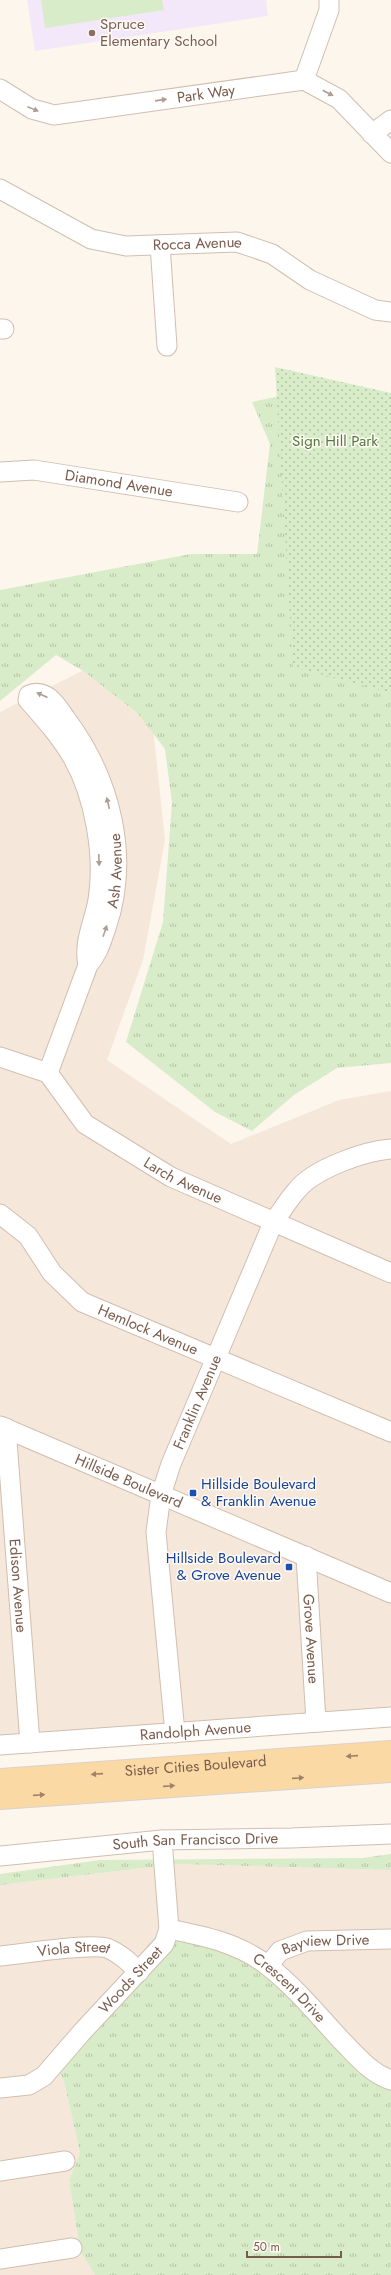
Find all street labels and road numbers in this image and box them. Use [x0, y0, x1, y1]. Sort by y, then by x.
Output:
street label: Park Way [176, 79, 237, 109]
street label: Rocca Avenue [152, 231, 246, 256]
street label: Diamond Avenue [63, 464, 175, 503]
street label: Ash Avenue [101, 832, 128, 910]
street label: Larch Avenue [139, 1152, 226, 1209]
street label: Hemlock Avenue [94, 1299, 202, 1361]
street label: Franklin Avenue [167, 1351, 227, 1453]
street label: Hillside Boulevard [71, 1448, 186, 1514]
street label: Edison Avenue [3, 1538, 33, 1634]
street label: Grove Avenue [297, 1593, 325, 1685]
street label: Randolph Avenue [139, 1716, 252, 1746]
street label: Sister Cities Boulevard [124, 1750, 267, 1782]
street label: South San Francisco Drive [111, 1827, 279, 1856]
street label: Bayview Drive [278, 1929, 370, 1960]
street label: Viola Street [36, 1936, 114, 1962]
street label: Woods Street [94, 1941, 168, 2019]
street label: Crescent Drive [249, 1947, 331, 2028]

